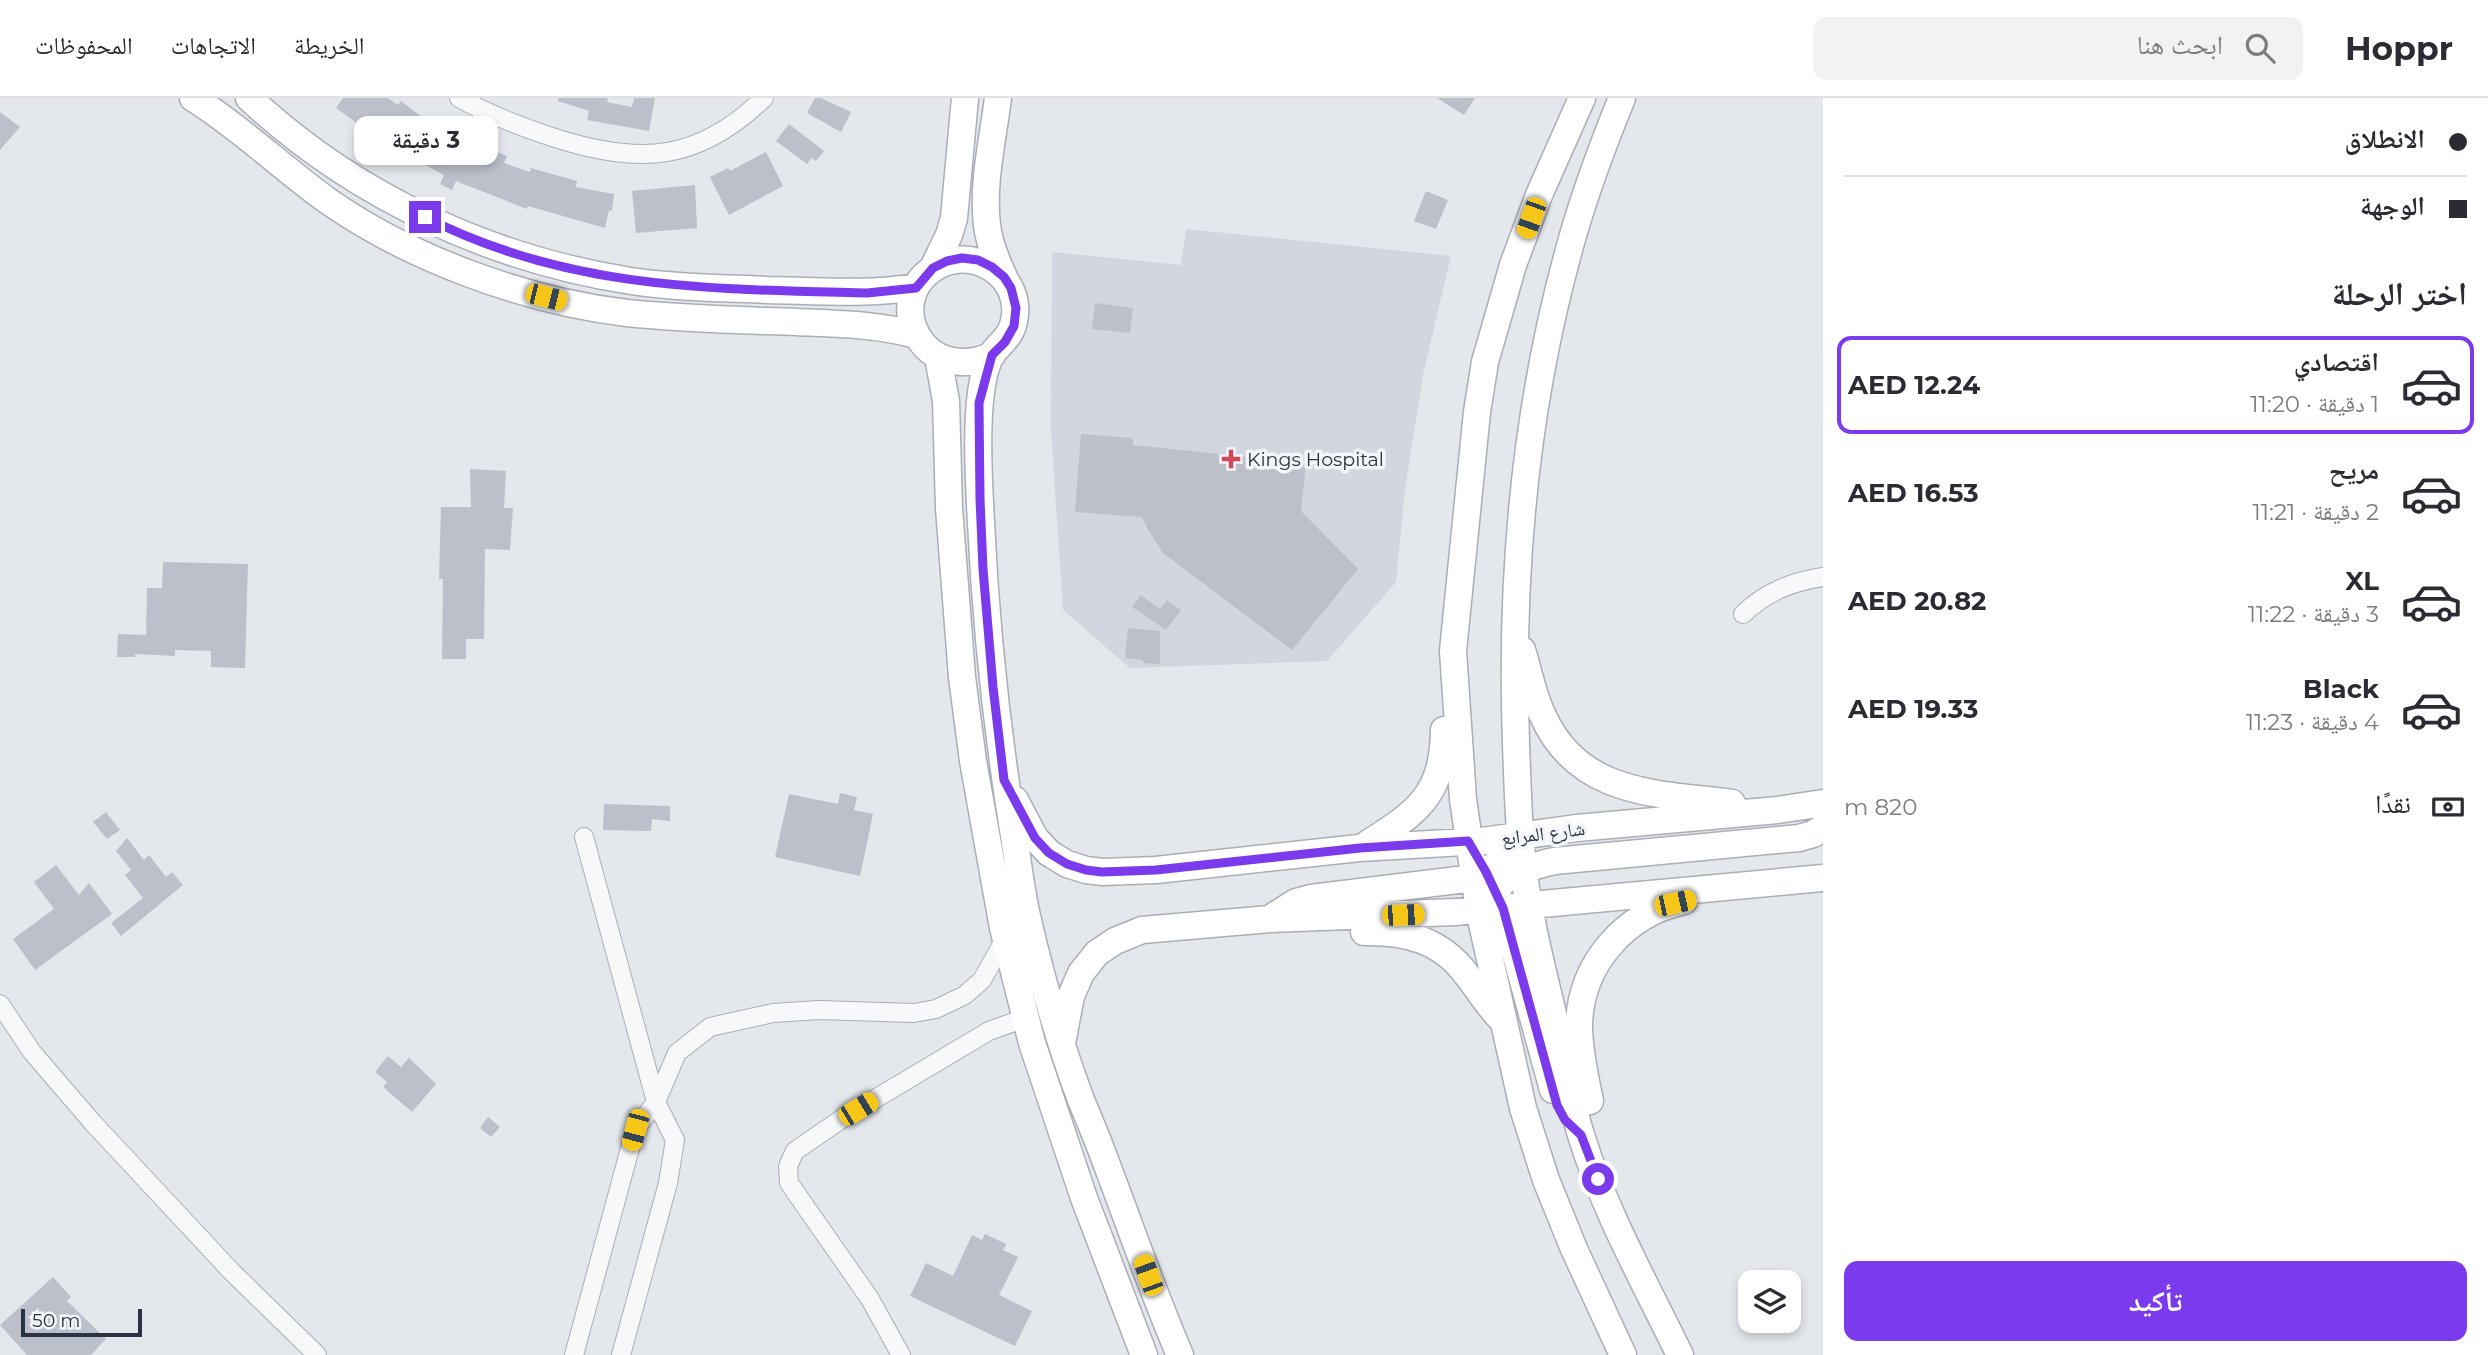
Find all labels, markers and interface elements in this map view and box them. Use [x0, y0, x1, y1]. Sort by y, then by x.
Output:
search box [1813, 17, 2303, 80]
text: Hoppr [2345, 28, 2453, 68]
text: ابحث هنا [2137, 29, 2223, 61]
icon: search [2241, 29, 2279, 67]
text: المحفوظات [35, 31, 133, 60]
text: الاتجاهات [171, 31, 256, 60]
text: الخريطة [294, 31, 365, 60]
callout: 3 دقيقة [353, 116, 497, 164]
text: الانطلاق [2345, 123, 2425, 155]
text: 3 دقيقة [392, 126, 460, 154]
text: الوجهة [2360, 190, 2425, 222]
car [1514, 195, 1549, 241]
route end [409, 201, 441, 233]
text: اختر الرحلة [2332, 274, 2467, 313]
car [524, 282, 569, 312]
text: اقتصادي [2294, 346, 2379, 378]
icon: car [2400, 354, 2463, 417]
text: AED 12.24 [1848, 369, 1980, 401]
text: 1 دقيقة · 11:20 [2250, 390, 2379, 418]
place label: Kings Hospital [1247, 448, 1384, 471]
marker: Kings Hospital [1221, 449, 1241, 469]
text: مريح [2329, 454, 2379, 486]
icon: car [2400, 462, 2463, 525]
text: AED 16.53 [1848, 477, 1979, 509]
text: 2 دقيقة · 11:21 [2252, 498, 2379, 526]
text: XL [2345, 565, 2379, 597]
icon: car [2400, 570, 2463, 633]
text: AED 20.82 [1848, 585, 1986, 617]
text: 3 دقيقة · 11:22 [2248, 600, 2379, 628]
text: Black [2303, 673, 2379, 705]
icon: car [2400, 678, 2463, 741]
text: AED 19.33 [1848, 693, 1978, 725]
text: 4 دقيقة · 11:23 [2246, 708, 2379, 736]
text: نقدًا [2375, 788, 2411, 820]
icon: cash [2429, 788, 2467, 826]
text: 820 m [1844, 793, 1917, 821]
street label: شارع المرابع [1500, 817, 1586, 851]
car [1653, 888, 1698, 918]
car [1382, 904, 1425, 926]
car [835, 1089, 882, 1129]
car [620, 1107, 651, 1153]
route start [1582, 1163, 1614, 1195]
car [1131, 1252, 1166, 1298]
button: تأكيد [1844, 1261, 2467, 1341]
map controls [1738, 1270, 1801, 1333]
button: layers [1738, 1270, 1801, 1333]
scale bar [21, 1306, 142, 1338]
text: 50 m [32, 1309, 80, 1332]

